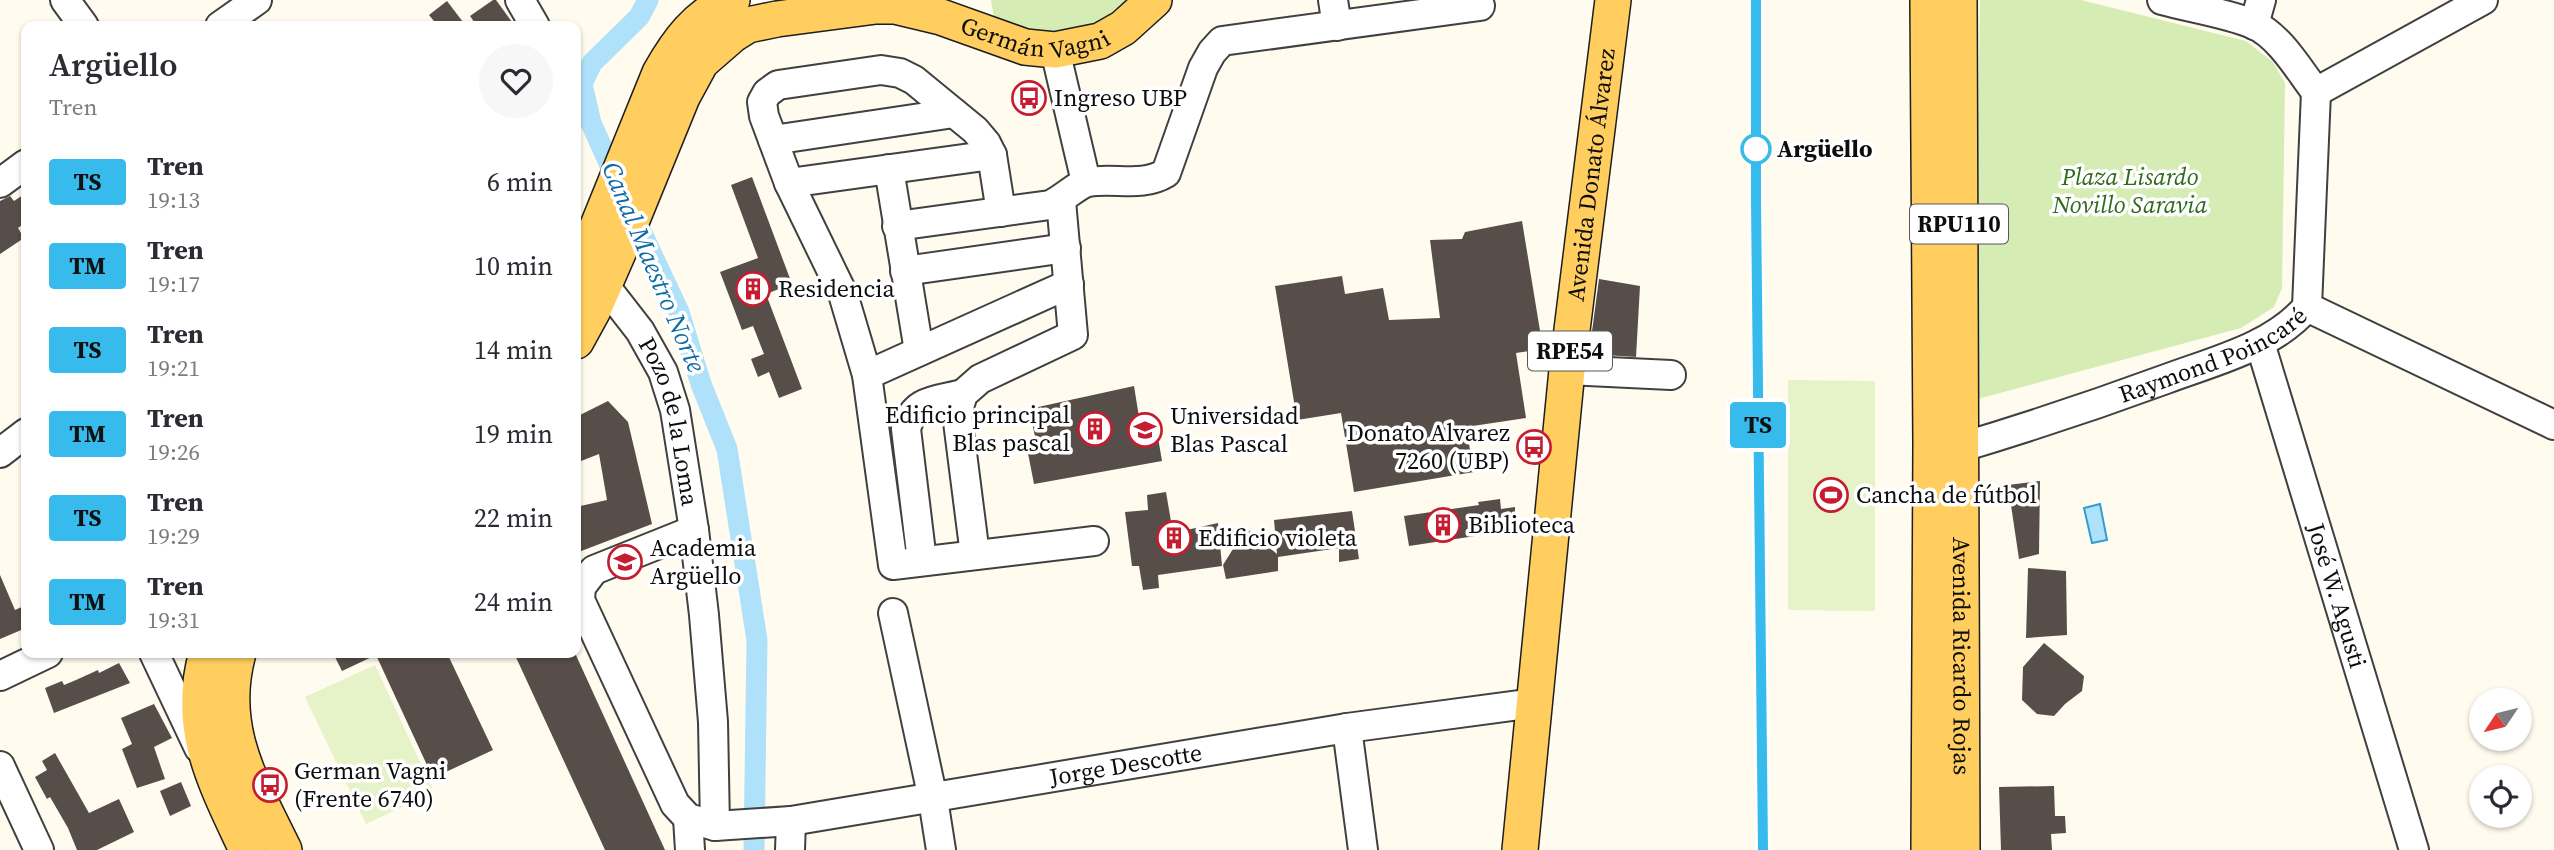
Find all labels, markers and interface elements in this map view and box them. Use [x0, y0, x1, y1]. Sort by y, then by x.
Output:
street label: Germán Vagni [956, 8, 1116, 67]
text: Argüello [49, 42, 178, 87]
button: heart [479, 44, 553, 118]
street label: Avenida Donato Álvarez [1559, 46, 1623, 303]
bus stop icon: Ingreso UBP [1010, 79, 1048, 117]
place label: Ingreso UBP [1054, 81, 1187, 114]
text: Tren [49, 91, 97, 123]
place label: Argüello [1777, 132, 1873, 165]
marker: Argüello [1741, 134, 1771, 164]
text: Tren [147, 148, 204, 184]
water label: Canal Maestro Norte [593, 156, 715, 378]
park label: Plaza Lisardo Novillo Saravia [2052, 160, 2208, 221]
text: 6 min [487, 164, 553, 200]
text: TS [73, 165, 102, 198]
text: 19:13 [147, 184, 200, 216]
road number: RPU110 [1910, 204, 2008, 244]
text: Tren [147, 232, 204, 268]
text: 10 min [474, 248, 553, 284]
text: TM [69, 249, 106, 282]
text: 19:17 [147, 268, 200, 300]
building icon: Residencia [734, 270, 772, 308]
place label: Residencia [778, 272, 895, 305]
street label: Raymond Poincaré [2114, 299, 2314, 411]
text: Tren [147, 316, 204, 352]
street label: Pozo de la Loma [631, 331, 707, 509]
text: 14 min [474, 332, 553, 368]
road number: RPE54 [1528, 332, 1612, 370]
text: TS [73, 333, 102, 366]
text: 19:21 [147, 352, 200, 384]
place label: Edificio principal Blas pascal [885, 398, 1070, 459]
place label: Universidad Blas Pascal [1170, 399, 1299, 460]
text: Tren [147, 400, 204, 436]
line badge: TS [1726, 402, 1789, 448]
text: TS [1744, 408, 1772, 441]
building icon: Edificio principal Blas pascal [1076, 410, 1114, 448]
school or university icon: Universidad Blas Pascal [1126, 411, 1164, 449]
text: 19 min [474, 416, 553, 452]
place label: Donato Alvarez 7260 (UBP) [1347, 416, 1510, 477]
text: TM [69, 417, 106, 450]
bus stop icon: Donato Alvarez 7260 (UBP) [1515, 428, 1553, 466]
text: 19:26 [147, 436, 200, 468]
sports icon: Cancha de fútbol [1812, 476, 1850, 514]
place label: Cancha de fútbol [1856, 478, 2037, 511]
text: Tren [147, 484, 204, 520]
text: 22 min [474, 500, 553, 536]
text: TS [73, 501, 102, 534]
building icon: Biblioteca [1424, 506, 1462, 544]
place label: Biblioteca [1468, 508, 1576, 541]
street label: José W. Agusti [2299, 518, 2375, 672]
building icon: Edificio violeta [1155, 519, 1193, 557]
text: 19:29 [147, 520, 200, 552]
place label: Edificio violeta [1198, 521, 1358, 554]
place label: Academia Argüello [650, 531, 757, 592]
street label: Avenida Ricardo Rojas [1945, 537, 1979, 775]
school or university icon: Academia Argüello [606, 543, 644, 581]
text: Tren [147, 568, 204, 604]
text: 24 min [474, 584, 553, 620]
text: TM [69, 585, 106, 618]
text: 19:31 [147, 604, 200, 636]
north arrow [2469, 688, 2532, 751]
map controls [2469, 688, 2532, 828]
street label: Jorge Descotte [1046, 736, 1204, 794]
place label: German Vagni (Frente 6740) [294, 754, 446, 815]
button: locate [2469, 765, 2532, 828]
bus stop icon: German Vagni (Frente 6740) [251, 766, 289, 804]

